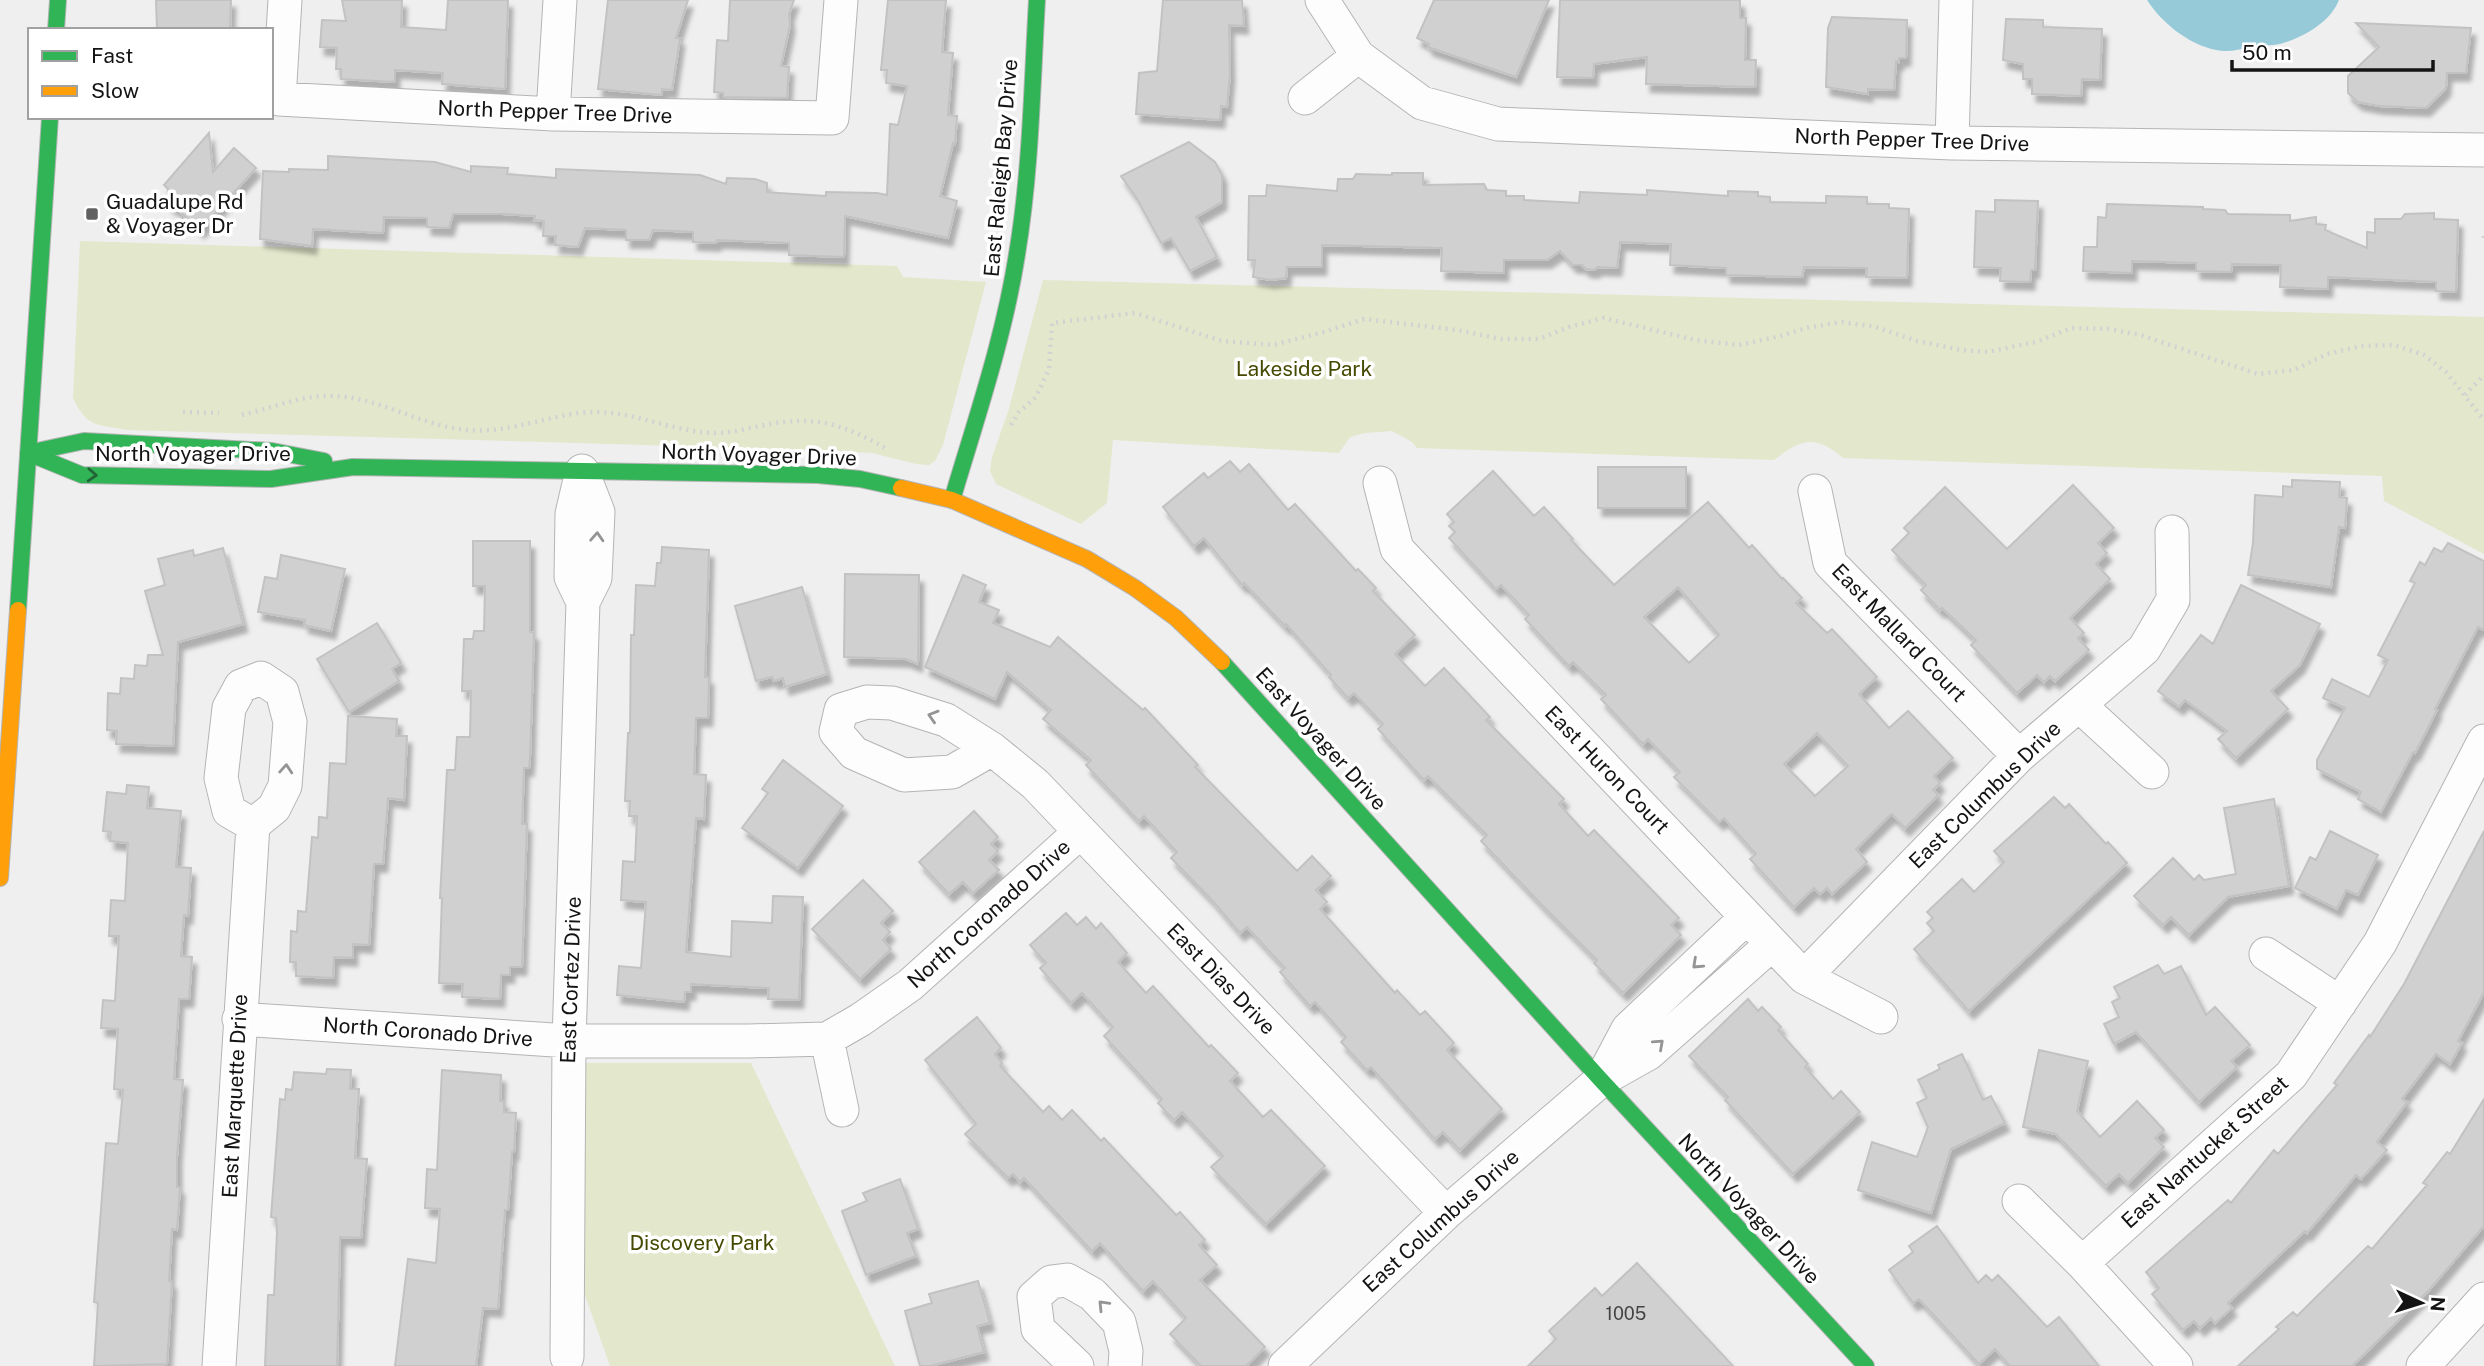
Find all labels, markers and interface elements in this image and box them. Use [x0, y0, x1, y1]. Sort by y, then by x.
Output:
legend [28, 28, 273, 119]
scale bar [2232, 28, 2433, 72]
text: 50 m [2242, 40, 2292, 65]
text: Fast [91, 43, 133, 68]
street label: East Raleigh Bay Drive [979, 58, 1022, 278]
text: Slow [91, 78, 139, 103]
street label: North Pepper Tree Drive [437, 95, 673, 128]
street label: North Pepper Tree Drive [1794, 123, 2030, 156]
place label: Guadalupe Rd & Voyager Dr [106, 189, 243, 238]
marker: Guadalupe Rd & Voyager Dr [84, 206, 100, 222]
park label: Lakeside Park [1236, 356, 1372, 381]
street label: North Voyager Drive [661, 439, 857, 470]
street label: North Voyager Drive [95, 441, 291, 466]
one-way arrow [87, 467, 98, 482]
one-way arrow [590, 531, 605, 542]
street label: East Mallard Court [1827, 558, 1972, 707]
street label: East Voyager Drive [1251, 662, 1392, 815]
street label: East Huron Court [1540, 700, 1675, 839]
one-way arrow [927, 710, 940, 724]
street label: East Columbus Drive [1904, 716, 2066, 874]
one-way arrow [279, 764, 294, 775]
street label: North Coronado Drive [902, 834, 1075, 993]
street label: East Cortez Drive [555, 896, 586, 1064]
street label: East Dias Drive [1162, 918, 1281, 1040]
one-way arrow [1692, 955, 1705, 968]
street label: East Marquette Drive [217, 993, 252, 1199]
street label: North Coronado Drive [322, 1012, 534, 1051]
one-way arrow [1651, 1040, 1664, 1053]
street label: East Nantucket Street [2116, 1070, 2293, 1233]
street label: North Voyager Drive [1673, 1128, 1825, 1289]
street label: East Columbus Drive [1357, 1144, 1524, 1297]
park label: Discovery Park [629, 1230, 775, 1255]
north arrow [2386, 1268, 2456, 1338]
text: N [2426, 1296, 2449, 1312]
one-way arrow [1098, 1300, 1111, 1313]
house number: 1005 [1606, 1303, 1646, 1324]

